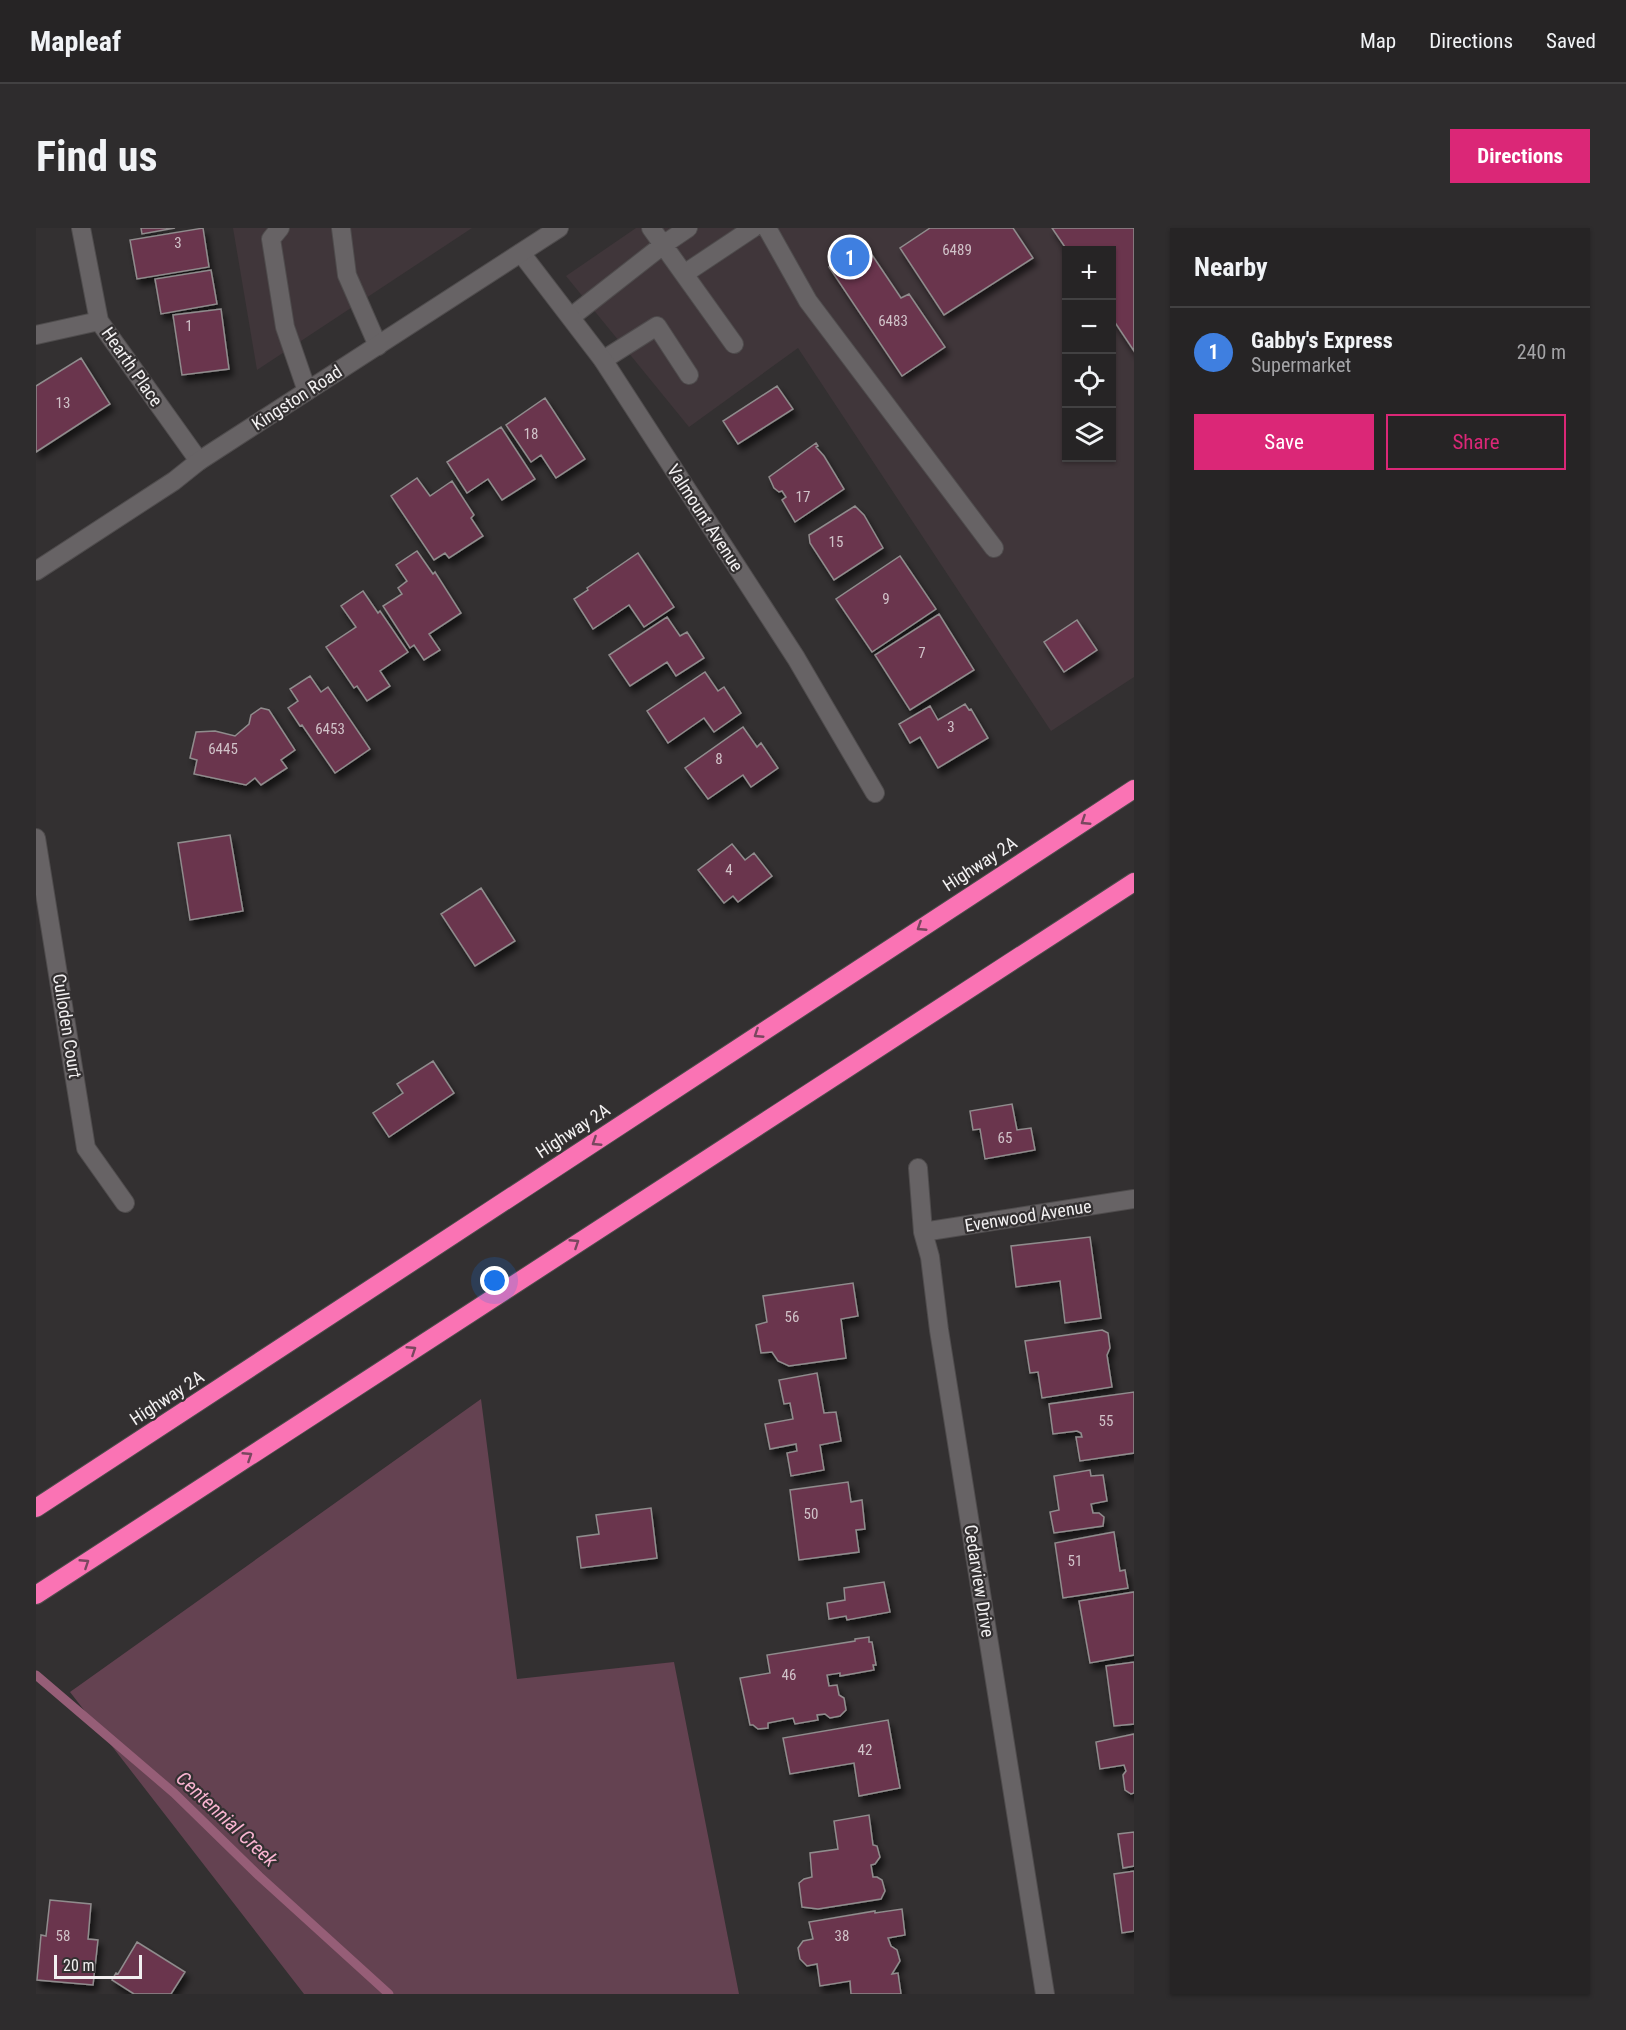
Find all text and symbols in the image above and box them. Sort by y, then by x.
text: Mapleaf [30,25,121,58]
text: Map [1360,29,1396,53]
text: Directions [1429,29,1513,53]
text: Saved [1546,29,1596,53]
button: Directions [1450,129,1590,183]
text: Find us [36,132,157,181]
house number: 3 [174,234,182,252]
pin: 1 [830,234,870,279]
house number: 6489 [942,241,972,259]
map controls [1062,246,1116,462]
button: + [1062,246,1116,300]
text: Nearby [1194,252,1268,282]
button: − [1062,300,1116,354]
house number: 6483 [878,312,908,330]
house number: 1 [185,317,193,335]
street label: Hearth Place [97,323,167,410]
text: Gabby's Express [1251,328,1393,353]
text: 1 [1208,340,1219,364]
text: 240 m [1517,340,1566,364]
text: Supermarket [1251,353,1351,377]
button: locate [1062,354,1116,408]
street label: Kingston Road [248,361,346,434]
house number: 13 [56,394,70,412]
button: layers [1062,408,1116,462]
button: Save [1194,414,1374,470]
button: Share [1386,414,1566,470]
house number: 18 [524,425,538,443]
street label: Valmount Avenue [663,460,748,575]
house number: 17 [796,488,810,506]
house number: 15 [829,533,843,551]
house number: 9 [882,590,890,608]
house number: 7 [918,644,926,662]
house number: 3 [947,718,955,736]
house number: 6453 [315,720,345,738]
house number: 6445 [208,740,238,758]
house number: 8 [715,750,723,768]
one-way arrow [1081,814,1092,825]
street label: Highway 2A [939,832,1021,895]
house number: 4 [725,861,733,879]
one-way arrow [917,920,928,931]
street label: Culloden Court [49,972,86,1080]
one-way arrow [754,1027,765,1038]
street label: Highway 2A [532,1099,614,1162]
house number: 65 [998,1129,1012,1147]
one-way arrow [591,1134,602,1145]
street label: Evenwood Avenue [963,1195,1093,1236]
one-way arrow [569,1239,579,1251]
your location [480,1266,509,1295]
house number: 56 [785,1308,799,1326]
one-way arrow [406,1345,416,1357]
street label: Highway 2A [126,1366,208,1429]
house number: 55 [1099,1412,1113,1430]
one-way arrow [242,1452,253,1463]
house number: 50 [804,1505,818,1523]
street label: Cedarview Drive [960,1523,999,1639]
house number: 51 [1068,1552,1082,1570]
one-way arrow [79,1558,89,1570]
house number: 46 [782,1666,796,1684]
house number: 42 [858,1741,872,1759]
water label: Centennial Creek [171,1766,283,1873]
house number: 58 [56,1927,70,1945]
house number: 38 [835,1927,849,1945]
scale bar [54,1952,142,1980]
text: 20 m [63,1956,95,1975]

